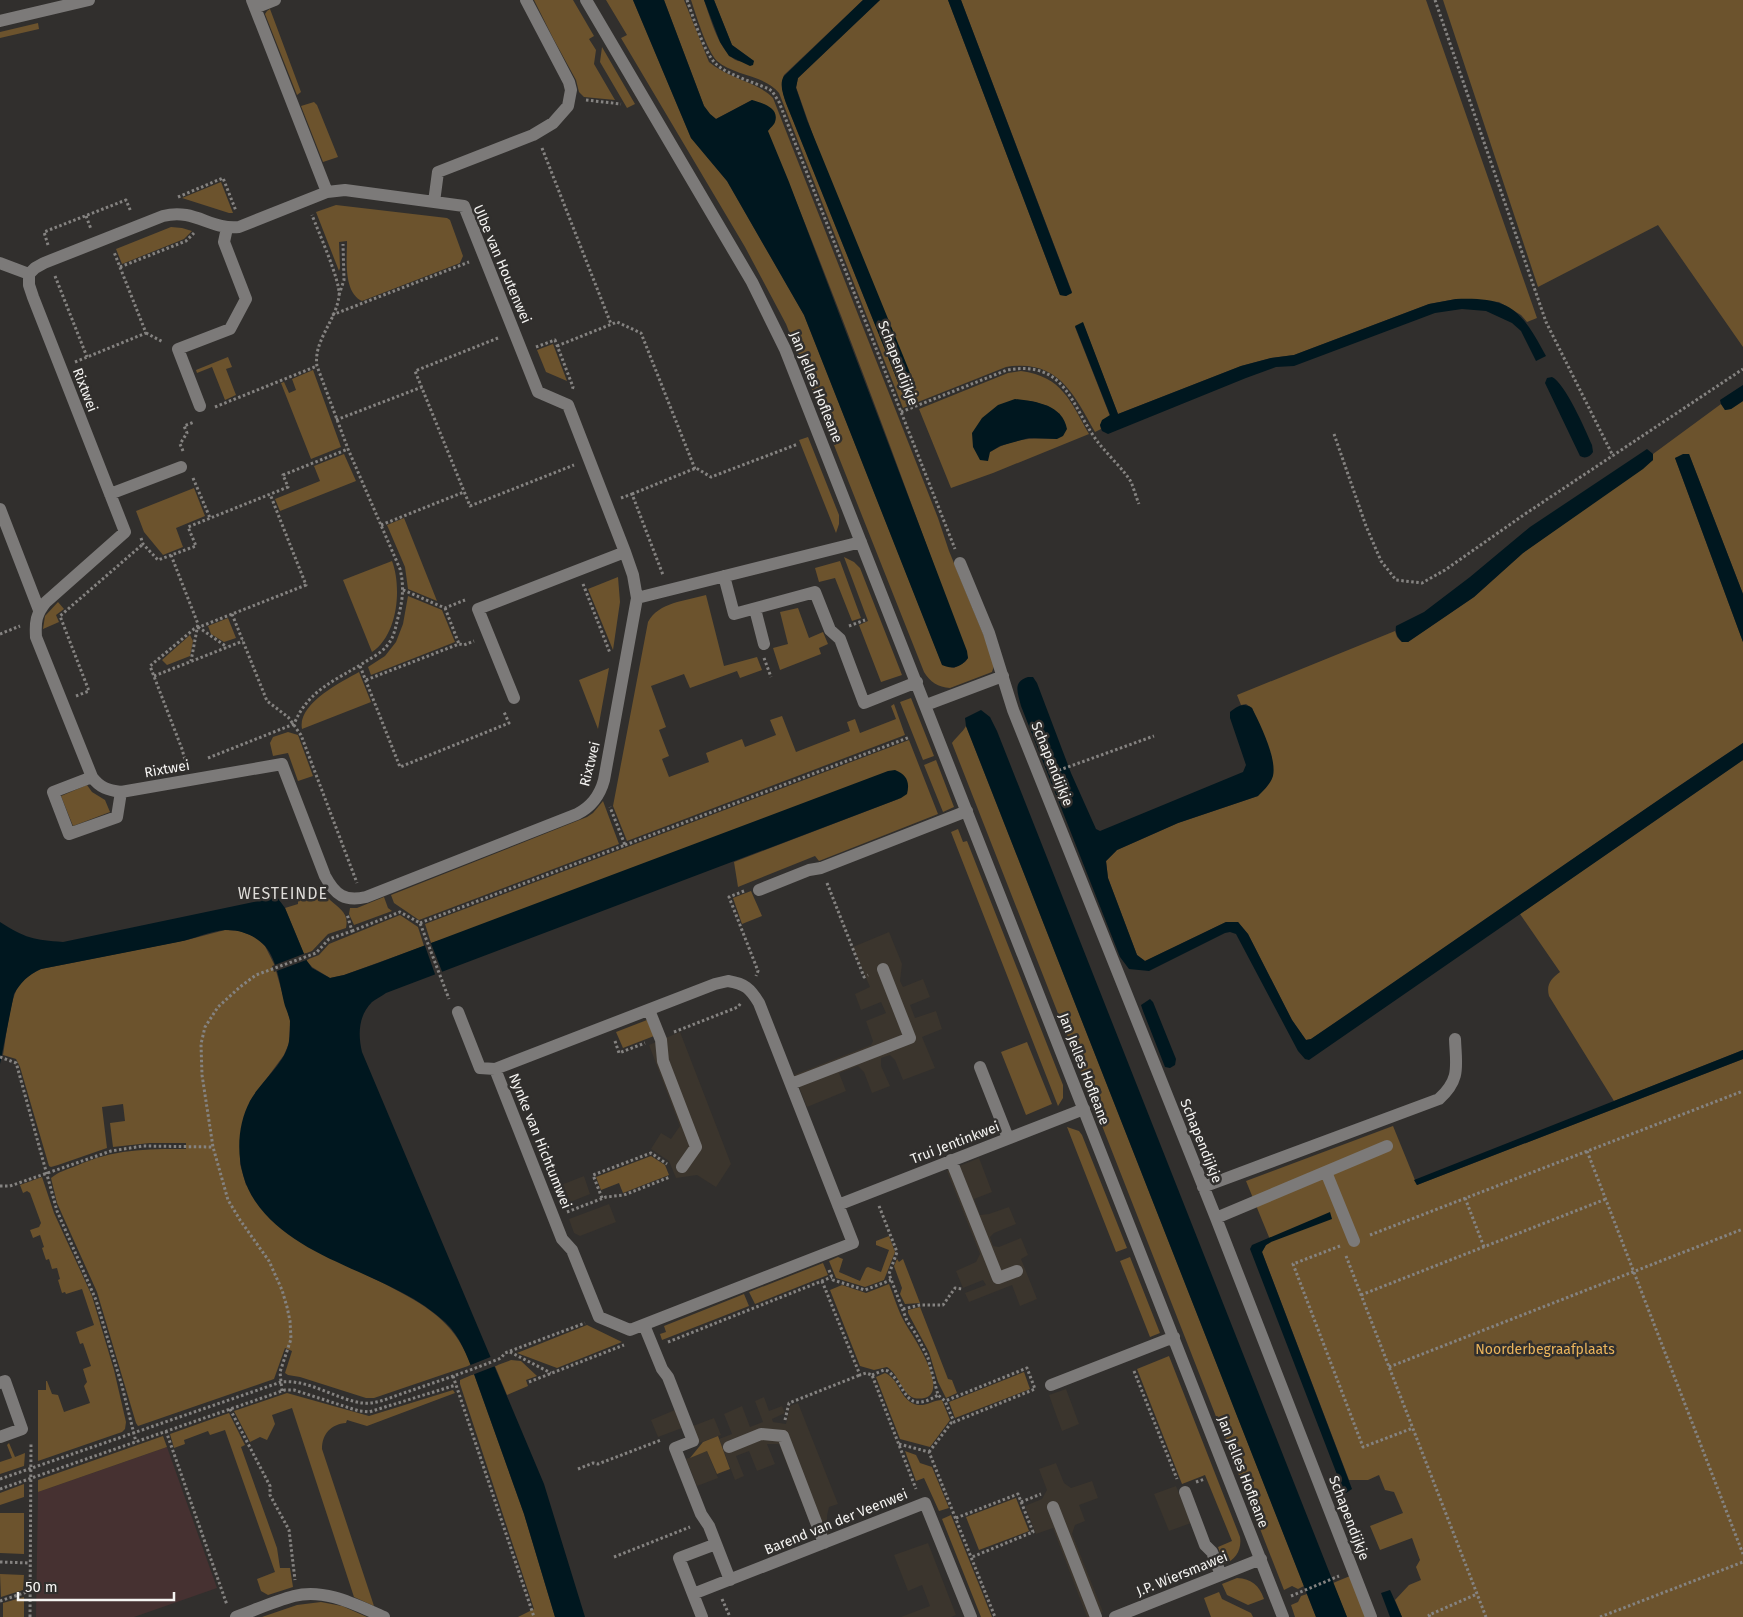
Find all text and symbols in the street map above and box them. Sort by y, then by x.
street label: Ulbe van Houtenwei [469,202,535,326]
street label: Schapendijkje [874,318,922,408]
street label: Jan Jelles Hofleane [786,329,846,445]
street label: Rixtwei [69,366,101,414]
street label: Schapendijkje [1027,719,1077,809]
street label: Rixtwei [576,740,604,788]
street label: Rixtwei [143,757,191,781]
district label: WESTEINDE [238,884,328,903]
street label: Jan Jelles Hofleane [1055,1011,1113,1127]
street label: Nynke van Hichtumwei [505,1071,575,1211]
street label: Schapendijkje [1176,1096,1226,1186]
street label: Trui Jentinkwei [908,1118,1002,1168]
park label: Noorderbegraafplaats [1475,1341,1615,1358]
street label: Jan Jelles Hofleane [1214,1414,1272,1530]
street label: Schapendijkje [1325,1473,1373,1563]
street label: Barend van der Veenwei [762,1485,910,1559]
street label: J.P. Wiersmawei [1134,1548,1230,1600]
scale bar [18,1570,174,1602]
text: 50 m [25,1578,58,1596]

